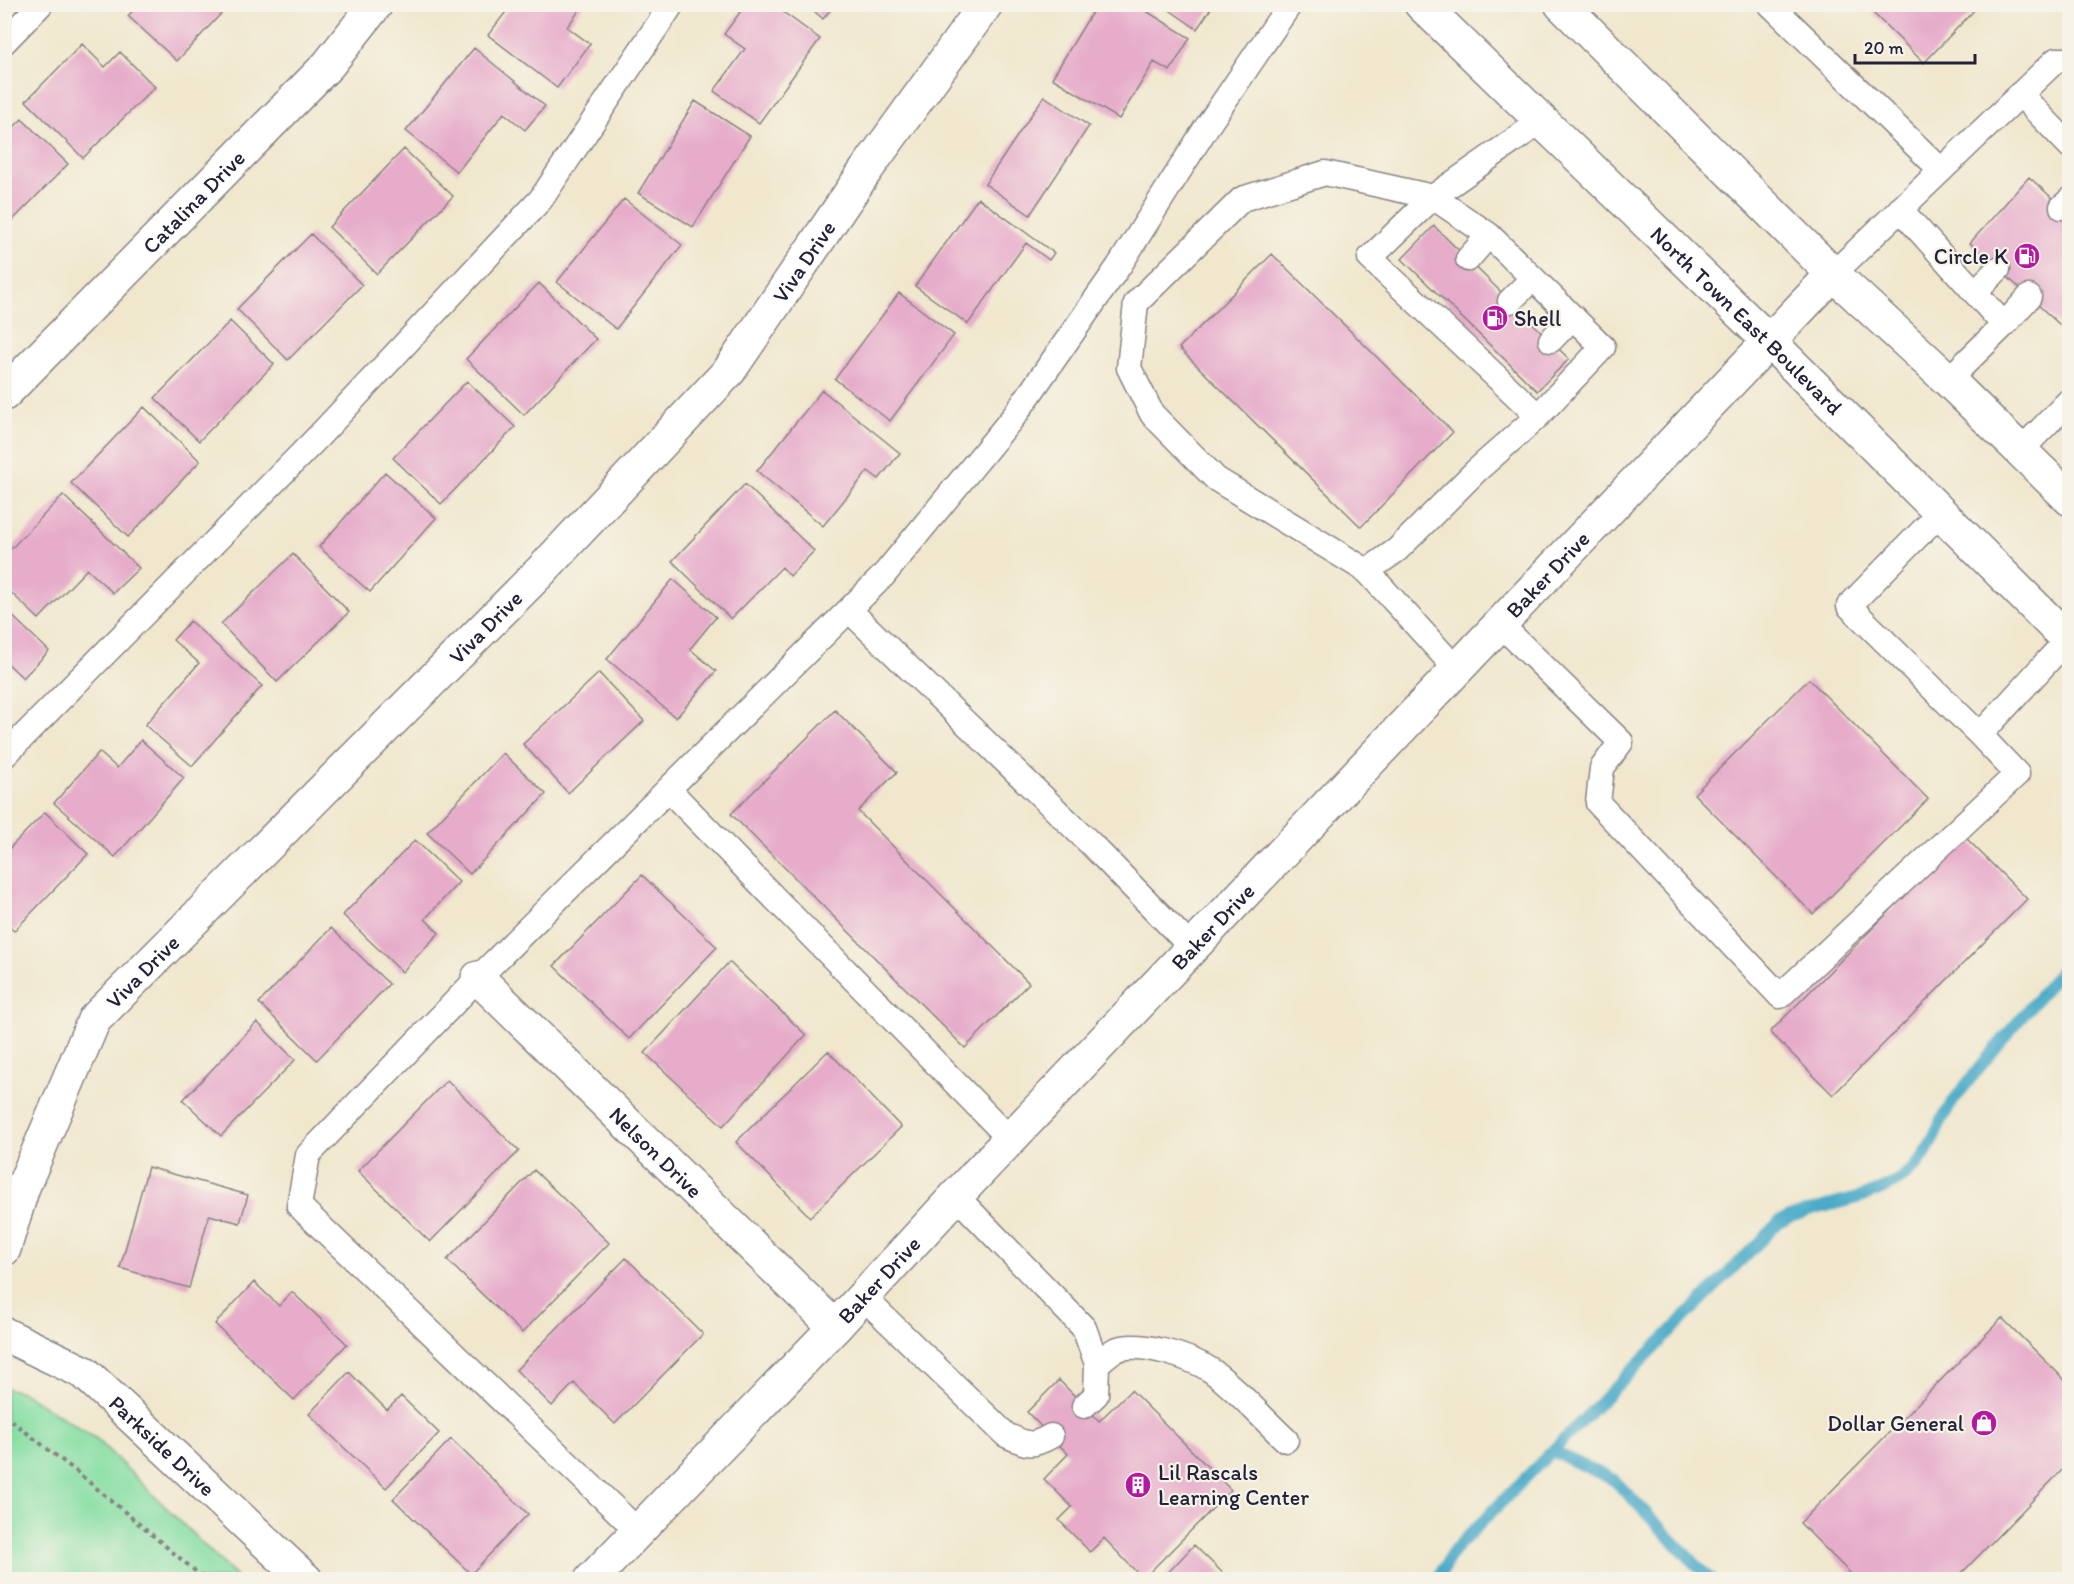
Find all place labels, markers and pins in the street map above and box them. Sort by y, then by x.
fuel station icon: Circle K [2012,241,2042,271]
place label: Circle K [1934,243,2008,270]
fuel station icon: Shell [1480,303,1510,333]
place label: Shell [1514,305,1561,332]
shop icon: Dollar General [1969,1408,1999,1438]
place label: Dollar General [1827,1410,1964,1437]
place label: Lil Rascals Learning Center [1158,1459,1309,1511]
building icon: Lil Rascals Learning Center [1123,1470,1153,1500]

